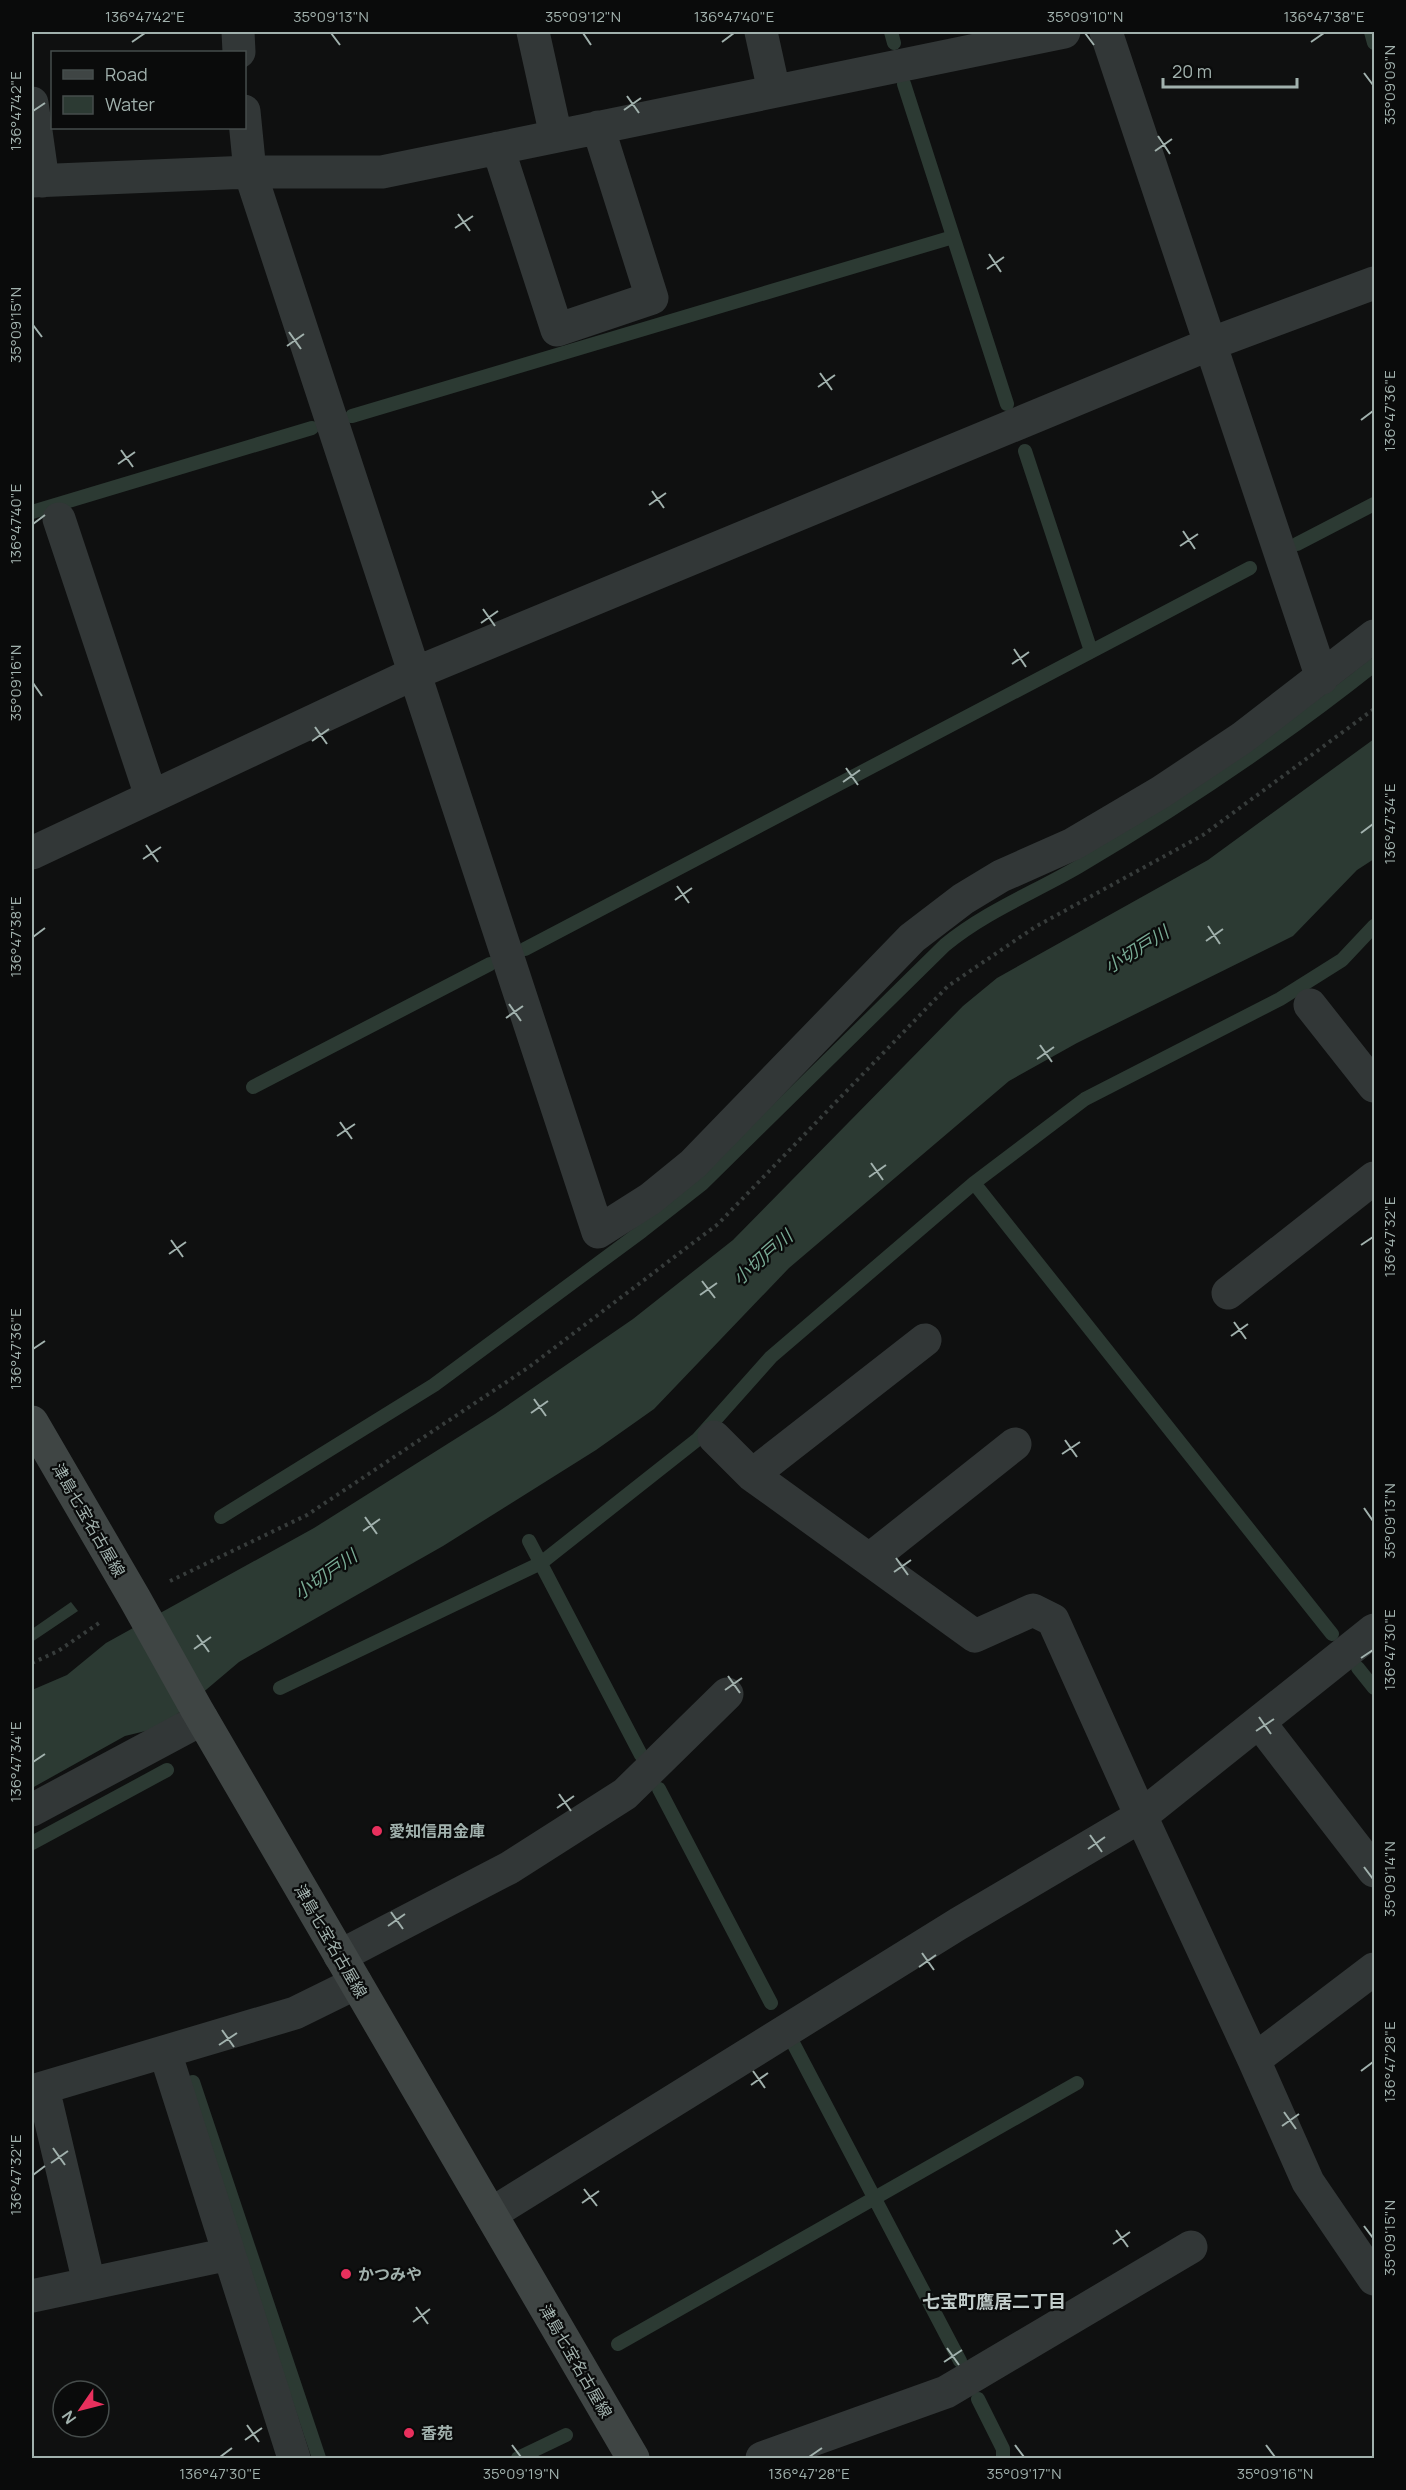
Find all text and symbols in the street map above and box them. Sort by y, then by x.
text: 136°47'42"E [105,6,185,27]
text: 35°09'13"N [293,6,369,27]
text: 35°09'12"N [545,6,621,27]
text: 136°47'40"E [694,6,774,27]
text: 35°09'10"N [1047,6,1123,27]
text: 136°47'38"E [1283,6,1365,27]
text: 35°09'09"N [1379,45,1400,125]
legend [51,51,246,129]
scale bar [1163,51,1296,89]
text: 20 m [1172,59,1212,83]
text: Road [105,62,148,86]
text: 136°47'42"E [5,71,26,151]
text: Water [105,92,155,116]
text: 35°09'15"N [5,287,26,363]
text: 136°47'36"E [1379,370,1400,452]
text: 136°47'40"E [5,484,26,564]
text: 35°09'16"N [5,645,26,721]
text: 136°47'34"E [1379,784,1400,864]
text: 136°47'38"E [5,896,26,978]
water label: 小切戸川 [1099,919,1175,978]
text: 136°47'32"E [1379,1196,1400,1278]
water label: 小切戸川 [727,1223,799,1290]
text: 136°47'36"E [5,1308,26,1390]
street label: 津島七宝名古屋線 [47,1459,131,1581]
text: 35°09'13"N [1379,1483,1400,1559]
water label: 小切戸川 [289,1542,363,1604]
text: 136°47'30"E [1379,1609,1400,1691]
text: 136°47'34"E [5,1722,26,1802]
place label: 愛知信用金庫 [389,1820,485,1842]
marker: 愛知信用金庫 [370,1824,384,1838]
text: 35°09'14"N [1379,1841,1400,1917]
street label: 津島七宝名古屋線 [289,1880,373,2002]
text: 136°47'28"E [1379,2021,1400,2103]
text: 136°47'32"E [5,2134,26,2216]
text: 35°09'15"N [1379,2200,1400,2276]
place label: かつみや [358,2263,422,2285]
marker: かつみや [339,2267,353,2281]
district label: 七宝町鷹居二丁目 [922,2289,1066,2313]
street label: 津島七宝名古屋線 [534,2300,618,2422]
north arrow [51,2379,111,2439]
text: N [56,2407,81,2429]
place label: 香苑 [421,2422,453,2444]
marker: 香苑 [402,2426,416,2440]
text: 136°47'30"E [179,2463,261,2484]
text: 35°09'19"N [483,2463,559,2484]
text: 136°47'28"E [768,2463,850,2484]
text: 35°09'17"N [987,2463,1061,2484]
text: 35°09'16"N [1237,2463,1313,2484]

